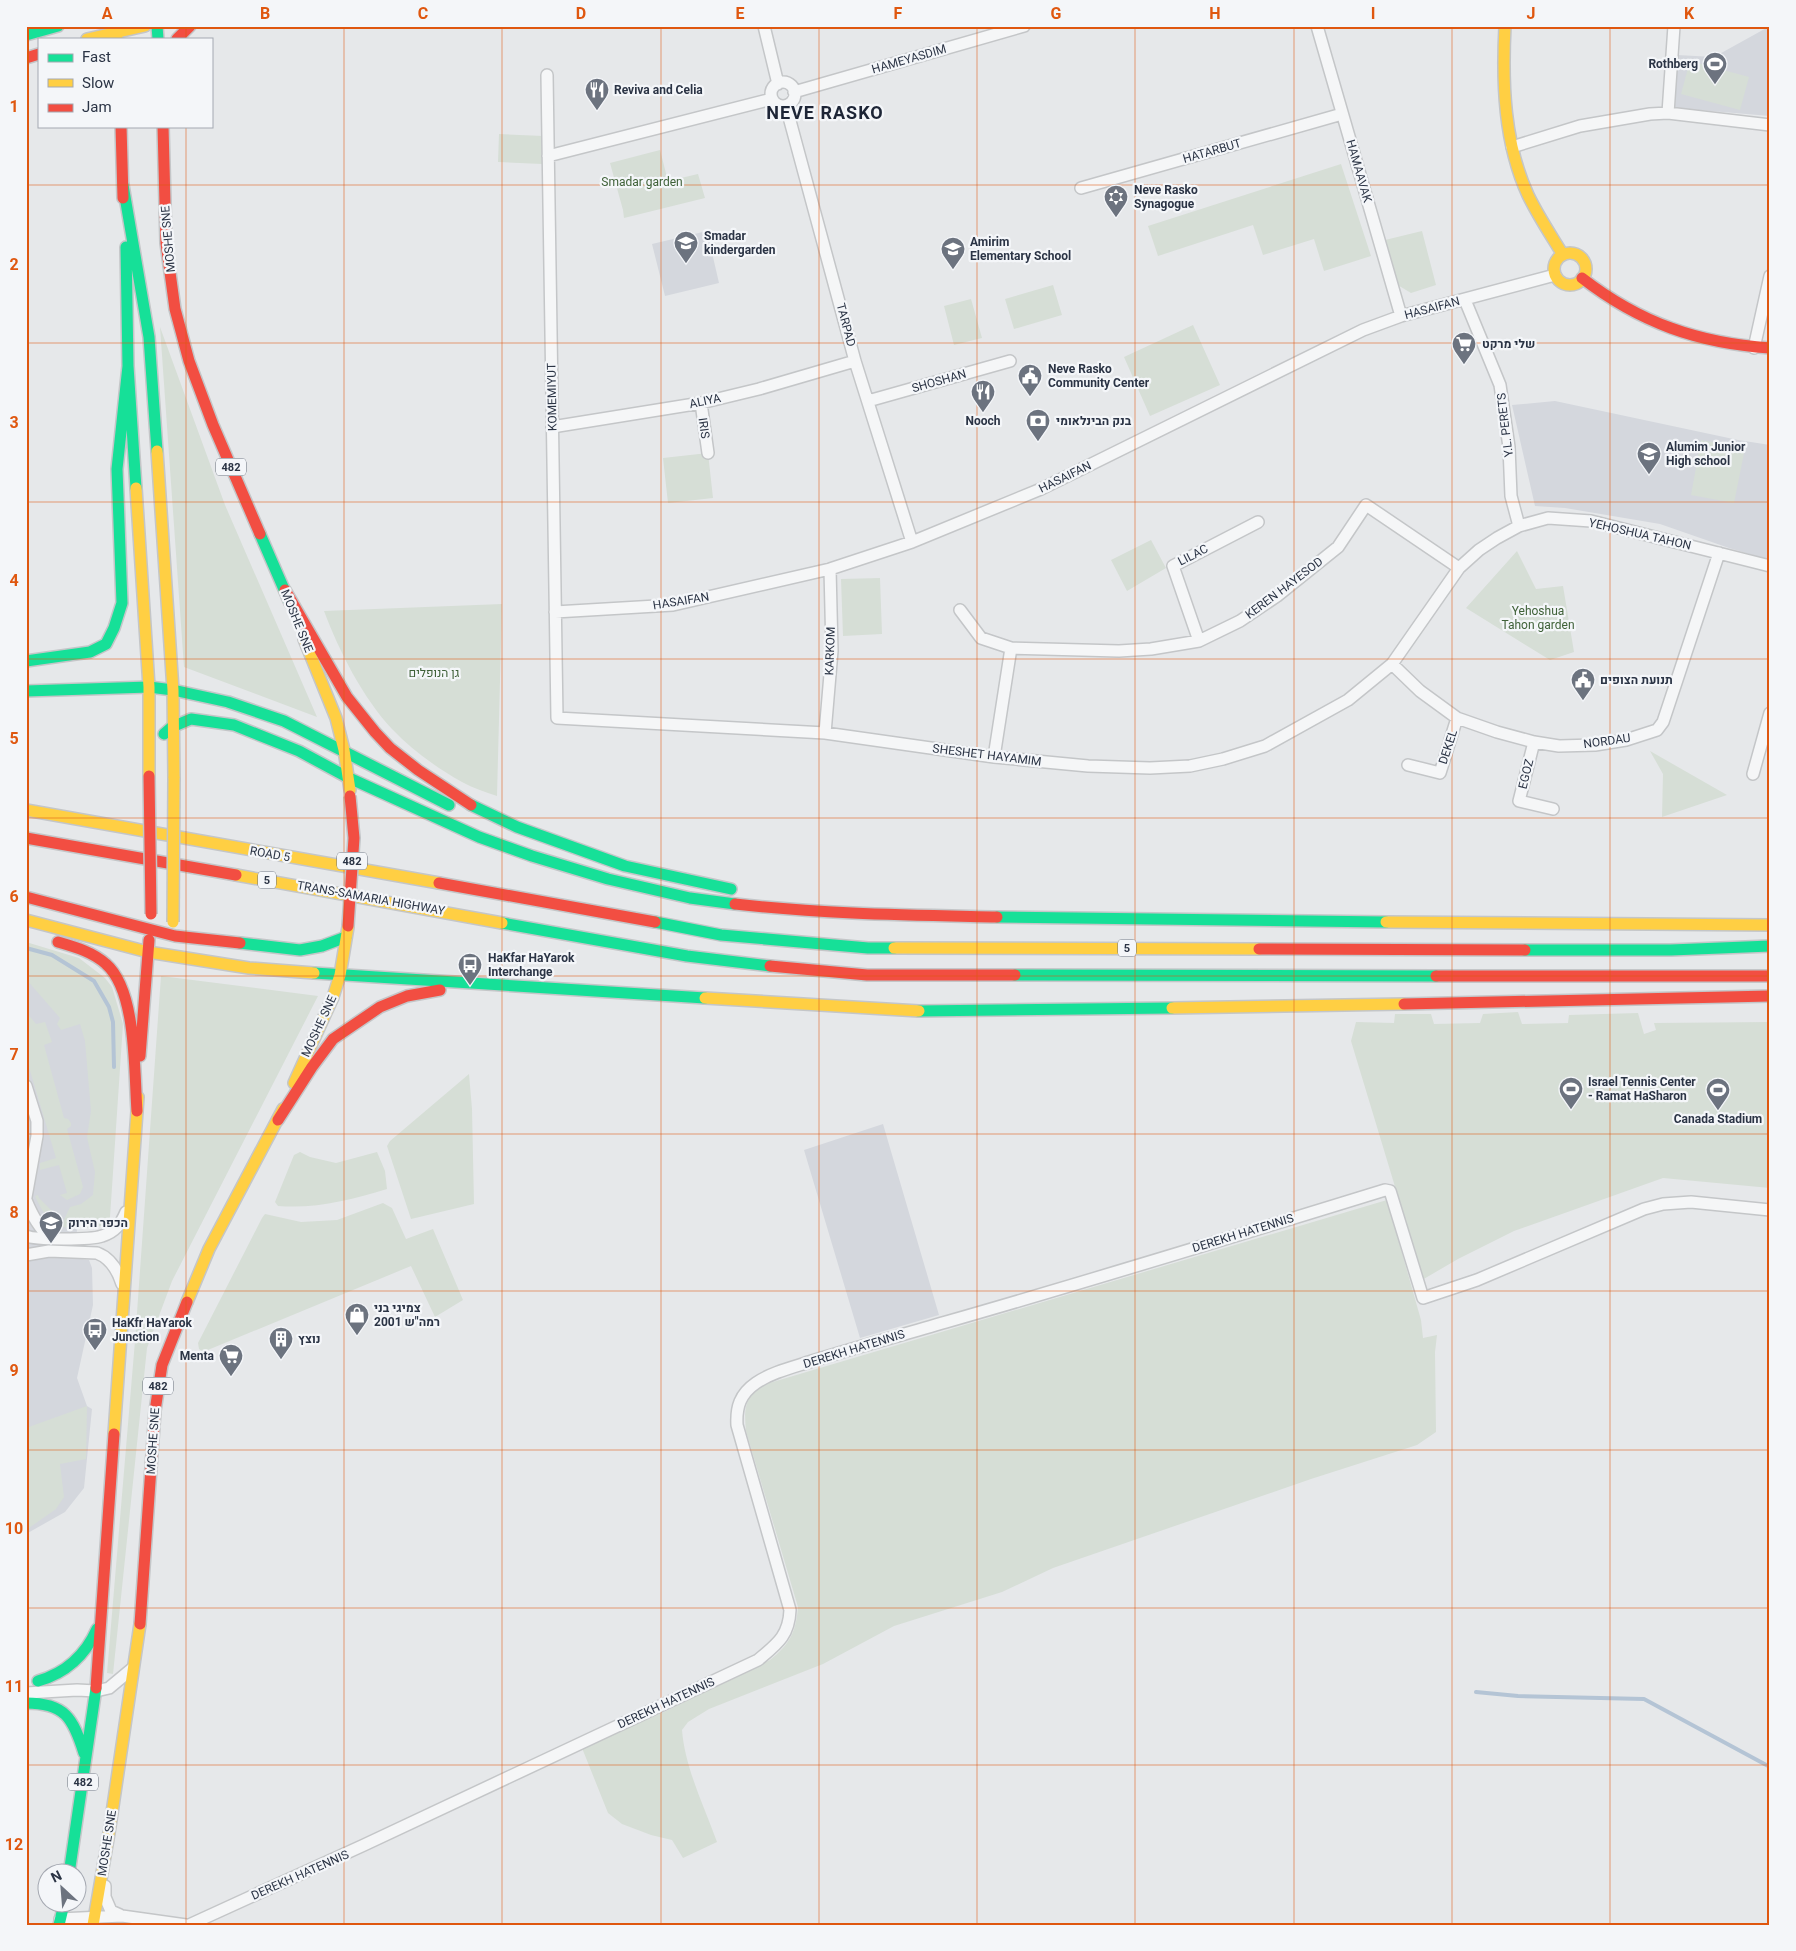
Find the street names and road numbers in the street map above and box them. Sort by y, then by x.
street label: HAMEYASDIM [870,42,948,76]
street label: HATARBUT [1181,136,1243,166]
street label: HAMAAVAK [1343,138,1375,205]
street label: MOSHE SNE [158,205,178,273]
street label: HASAIFAN [1403,294,1461,322]
street label: TARPAD [833,302,859,348]
street label: KOMEMIYUT [544,363,560,431]
street label: SHOSHAN [910,367,968,395]
street label: ALIYA [688,391,722,411]
street label: Y.L. PERETS [1494,392,1516,458]
street label: IRIS [696,417,712,439]
road number: 482 [216,458,246,476]
street label: HASAIFAN [1036,458,1094,496]
street label: YEHOSHUA TAHON [1587,515,1693,553]
street label: LILAC [1176,541,1211,568]
street label: KEREN HAYESOD [1243,554,1326,622]
street label: MOSHE SNE [278,587,316,655]
street label: HASAIFAN [652,590,710,612]
street label: KARKOM [822,626,838,676]
street label: DEKEL [1436,727,1460,766]
street label: NORDAU [1583,731,1631,751]
street label: SHESHET HAYAMIM [932,741,1042,769]
street label: EGOZ [1516,758,1536,790]
street label: ROAD 5 [249,844,292,864]
road number: 482 [337,852,367,869]
road number: 5 [258,872,276,888]
street label: TRANS-SAMARIA HIGHWAY [296,878,447,918]
road number: 5 [1118,940,1136,956]
street label: MOSHE SNE [299,993,340,1059]
street label: DEREKH HATENNIS [1191,1211,1295,1255]
street label: DEREKH HATENNIS [802,1327,906,1371]
road number: 482 [143,1378,173,1394]
street label: MOSHE SNE [144,1407,162,1475]
street label: DEREKH HATENNIS [615,1674,717,1732]
road number: 482 [68,1774,98,1790]
street label: MOSHE SNE [95,1809,119,1877]
street label: DEREKH HATENNIS [249,1847,351,1903]

